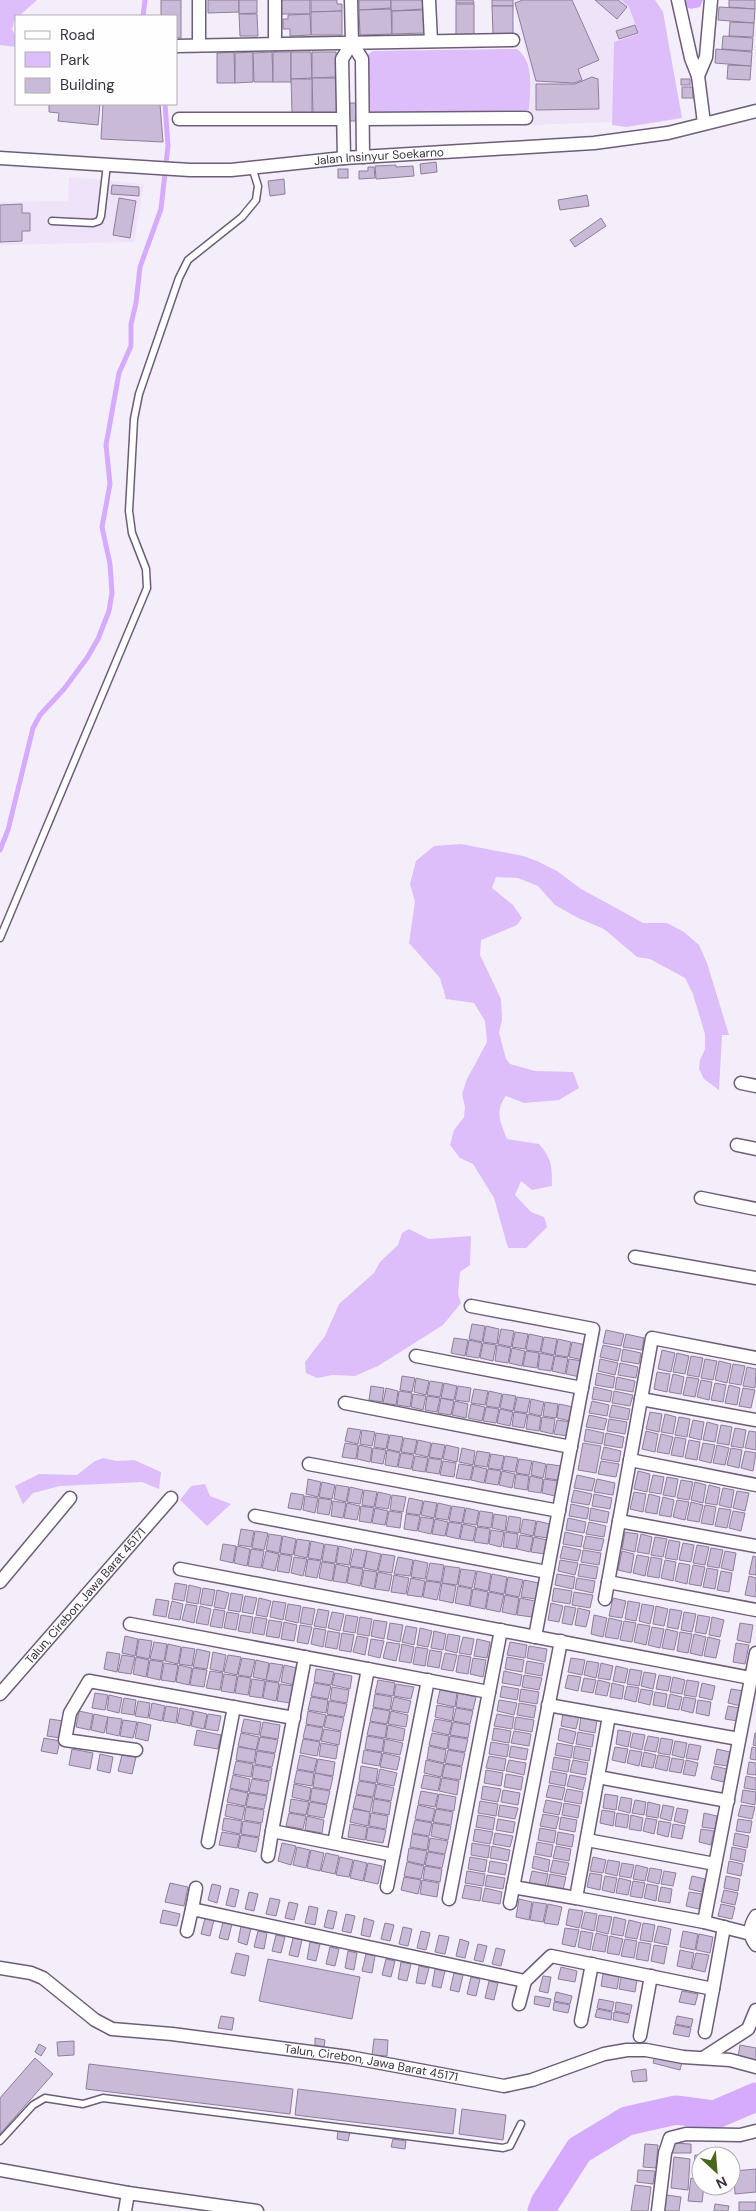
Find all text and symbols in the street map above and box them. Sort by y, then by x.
legend [15,15,178,105]
text: Road [60,25,95,45]
text: Park [60,50,90,70]
text: Building [60,75,115,95]
street label: Jalan Insinyur Soekarno [313,144,444,169]
street label: Talun, Cirebon, Jawa Barat 45171 [22,1524,149,1668]
street label: Talun, Cirebon, Jawa Barat 45171 [283,2041,459,2085]
north arrow [691,2146,741,2196]
text: N [713,2172,730,2193]

